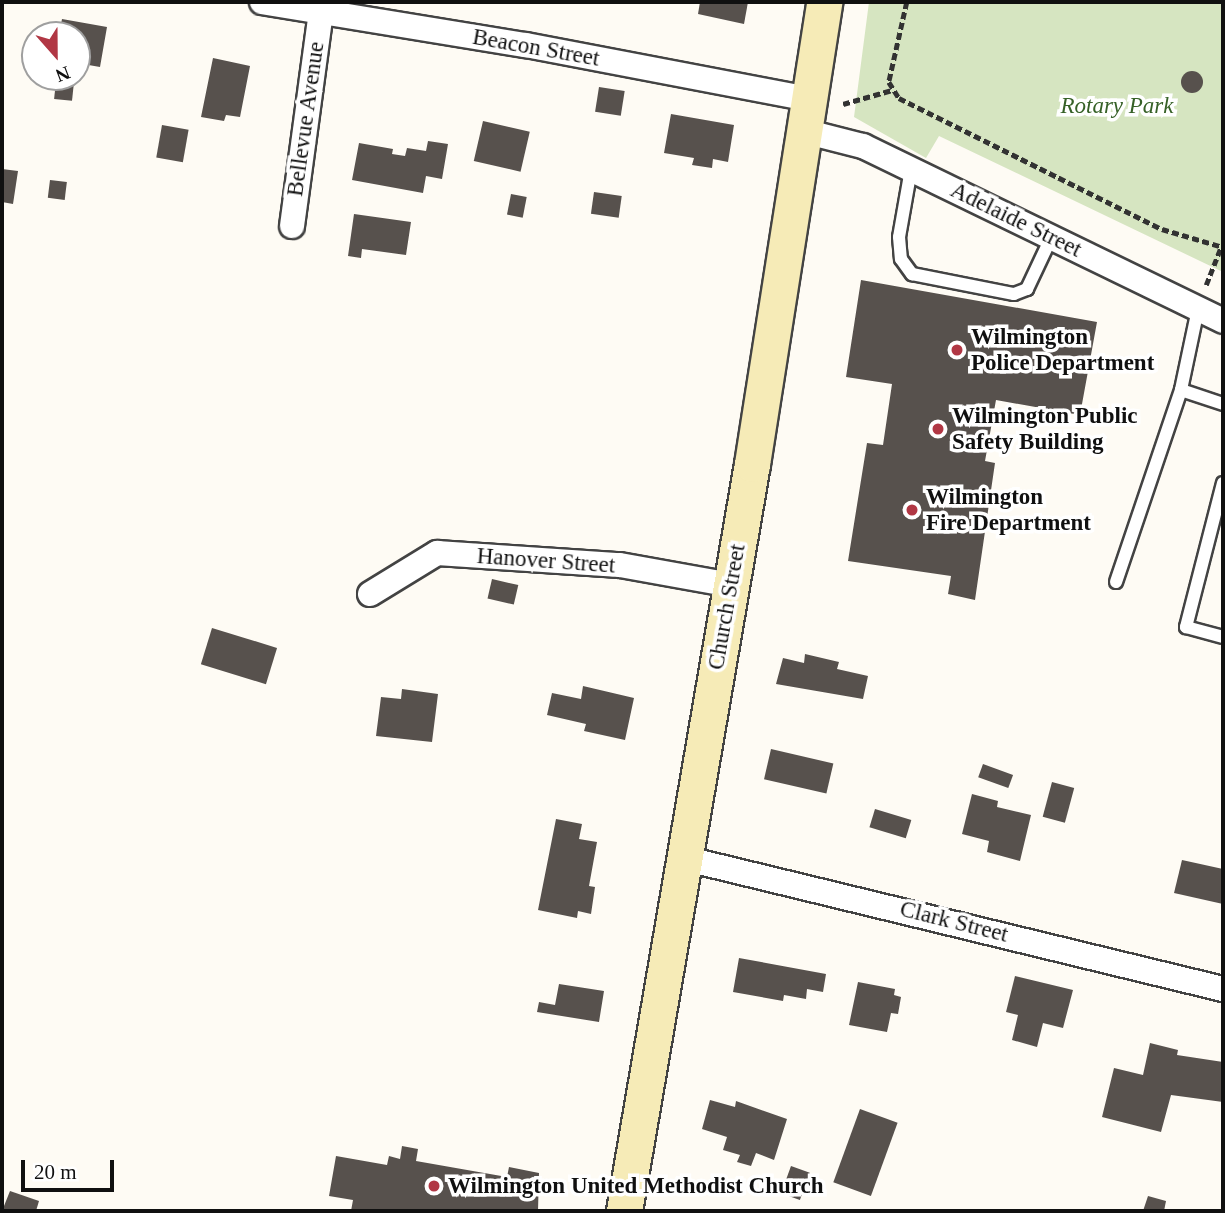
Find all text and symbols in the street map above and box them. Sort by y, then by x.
north arrow [21,21,91,91]
street label: Beacon Street [470,23,602,73]
street label: Bellevue Avenue [281,39,331,199]
text: N [53,62,73,86]
park label: Rotary Park [1060,92,1174,120]
street label: Adelaide Street [946,176,1086,264]
place label: Wilmington Police Department [971,323,1154,377]
marker: Wilmington Police Department [949,342,965,358]
place label: Wilmington Public Safety Building [952,402,1138,456]
marker: Wilmington Public Safety Building [930,421,946,437]
place label: Wilmington Fire Department [926,483,1091,537]
marker: Wilmington Fire Department [904,502,920,518]
street label: Hanover Street [476,542,616,580]
street label: Church Street [702,542,752,672]
street label: Clark Street [897,895,1011,949]
scale bar [24,1146,117,1190]
text: 20 m [34,1160,77,1184]
place label: Wilmington United Methodist Church [448,1172,824,1200]
marker: Wilmington United Methodist Church [426,1178,442,1194]

